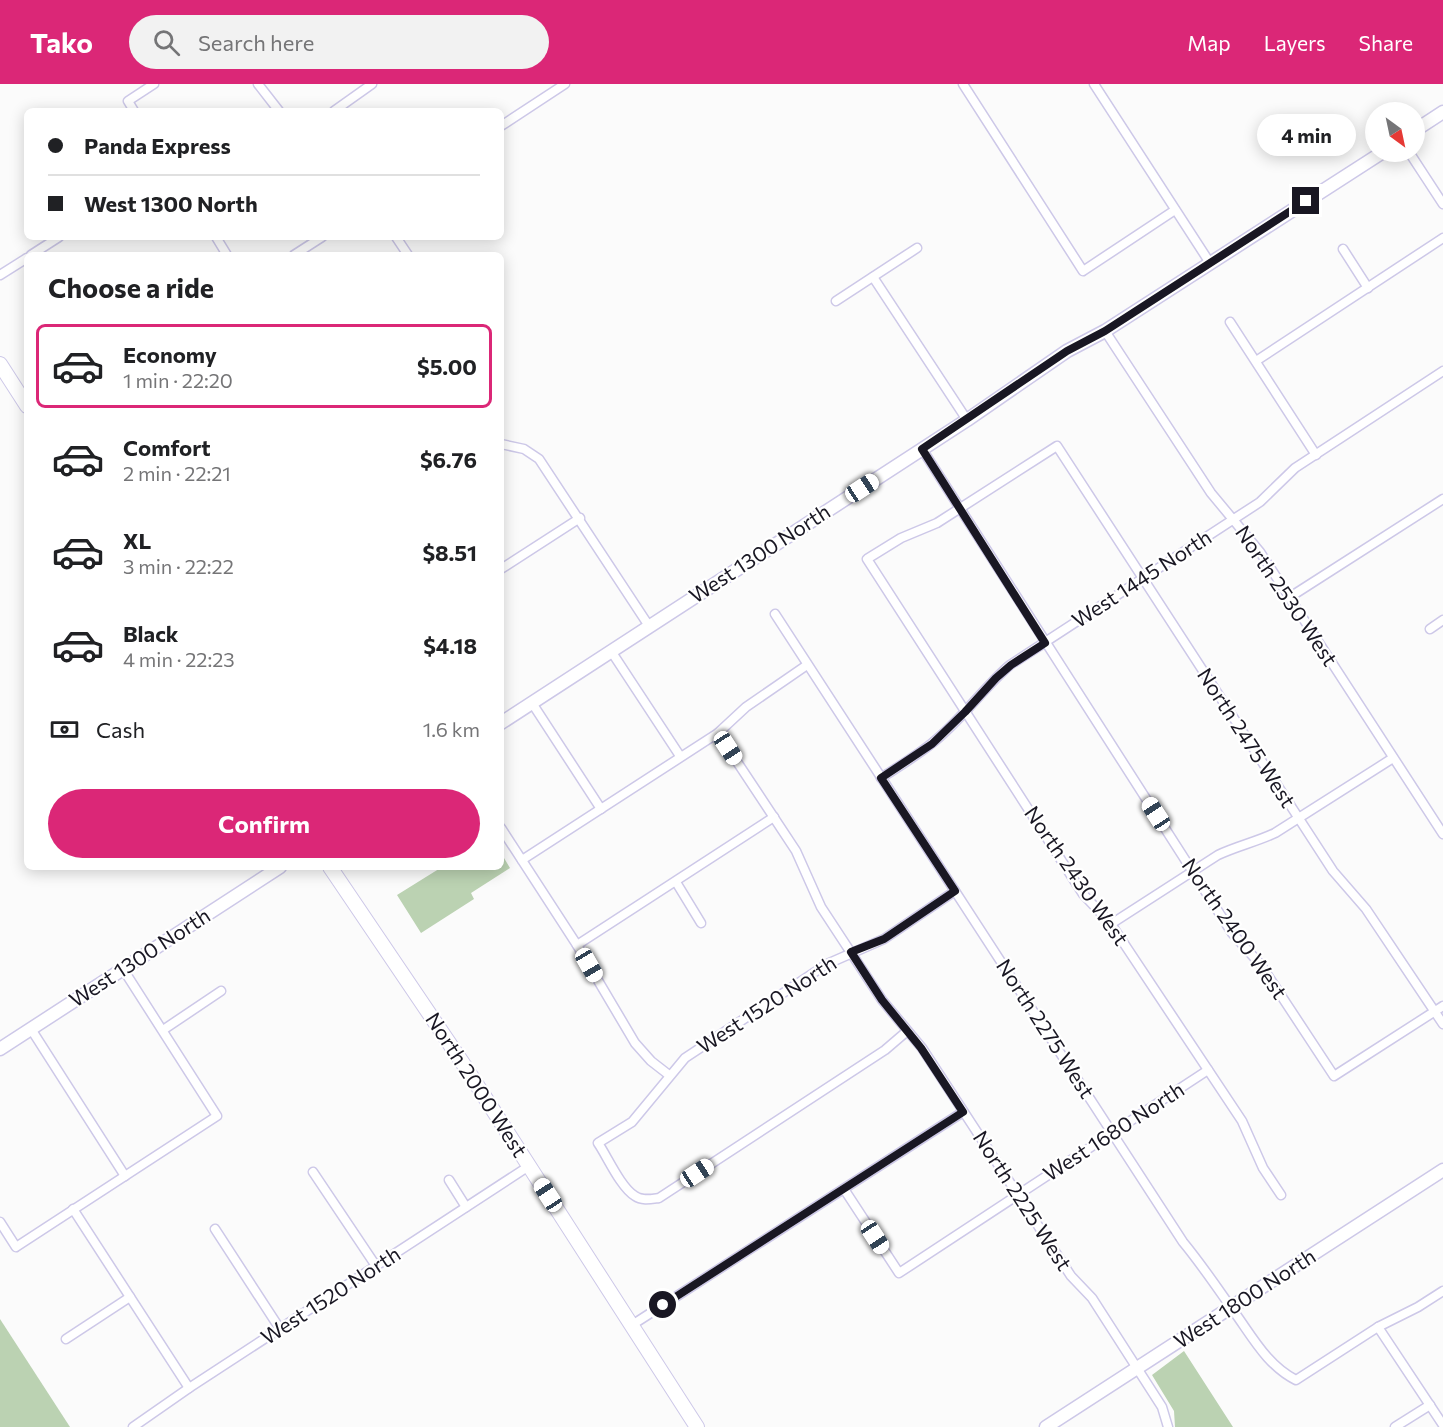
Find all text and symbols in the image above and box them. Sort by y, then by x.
search box [129,15,549,69]
text: Tako [30,25,93,59]
icon: search [150,26,183,59]
text: Search here [198,29,314,56]
text: Map [1187,30,1231,55]
text: Layers [1264,30,1326,55]
text: Share [1359,30,1413,55]
north arrow [1365,102,1425,162]
map controls [1365,102,1425,162]
callout: 4 min [1256,114,1356,156]
text: 4 min [1281,123,1332,147]
text: Panda Express [84,132,231,159]
route end [1292,187,1319,214]
text: West 1300 North [84,190,258,217]
text: Choose a ride [48,271,214,304]
icon: car [51,339,105,393]
text: Economy [123,341,217,368]
text: $5.00 [417,353,477,380]
text: 1 min · 22:20 [123,368,233,392]
icon: car [51,432,105,486]
text: Comfort [123,434,211,461]
text: $6.76 [420,446,477,473]
text: 2 min · 22:21 [123,461,231,485]
car [842,471,882,505]
street label: West 1300 North [684,498,834,608]
street label: North 2530 West [1231,520,1343,670]
street label: West 1445 North [1067,523,1215,632]
icon: car [51,525,105,579]
text: XL [123,527,151,554]
text: $8.51 [422,539,477,566]
text: 3 min · 22:22 [123,554,234,578]
icon: car [51,618,105,672]
text: Black [123,620,178,647]
text: $4.18 [423,632,477,659]
text: 4 min · 22:23 [123,647,235,671]
street label: North 2475 West [1193,663,1302,812]
icon: cash [48,713,81,746]
text: Cash [96,716,145,743]
text: 1.6 km [423,717,480,741]
car [711,728,745,768]
button: Confirm [48,789,480,858]
car [1139,794,1173,834]
street label: North 2430 West [1020,801,1135,950]
street label: North 2400 West [1177,853,1293,1003]
street label: West 1300 North [64,902,214,1012]
car [572,945,606,985]
street label: West 1520 North [692,949,840,1058]
street label: North 2275 West [992,954,1101,1102]
street label: North 2000 West [421,1007,533,1161]
street label: West 1680 North [1038,1076,1188,1186]
street label: North 2225 West [969,1126,1078,1275]
car [677,1156,717,1190]
car [531,1175,565,1215]
car [858,1217,892,1257]
street label: West 1520 North [256,1240,404,1349]
street label: West 1800 North [1169,1243,1320,1353]
route start [649,1291,676,1318]

